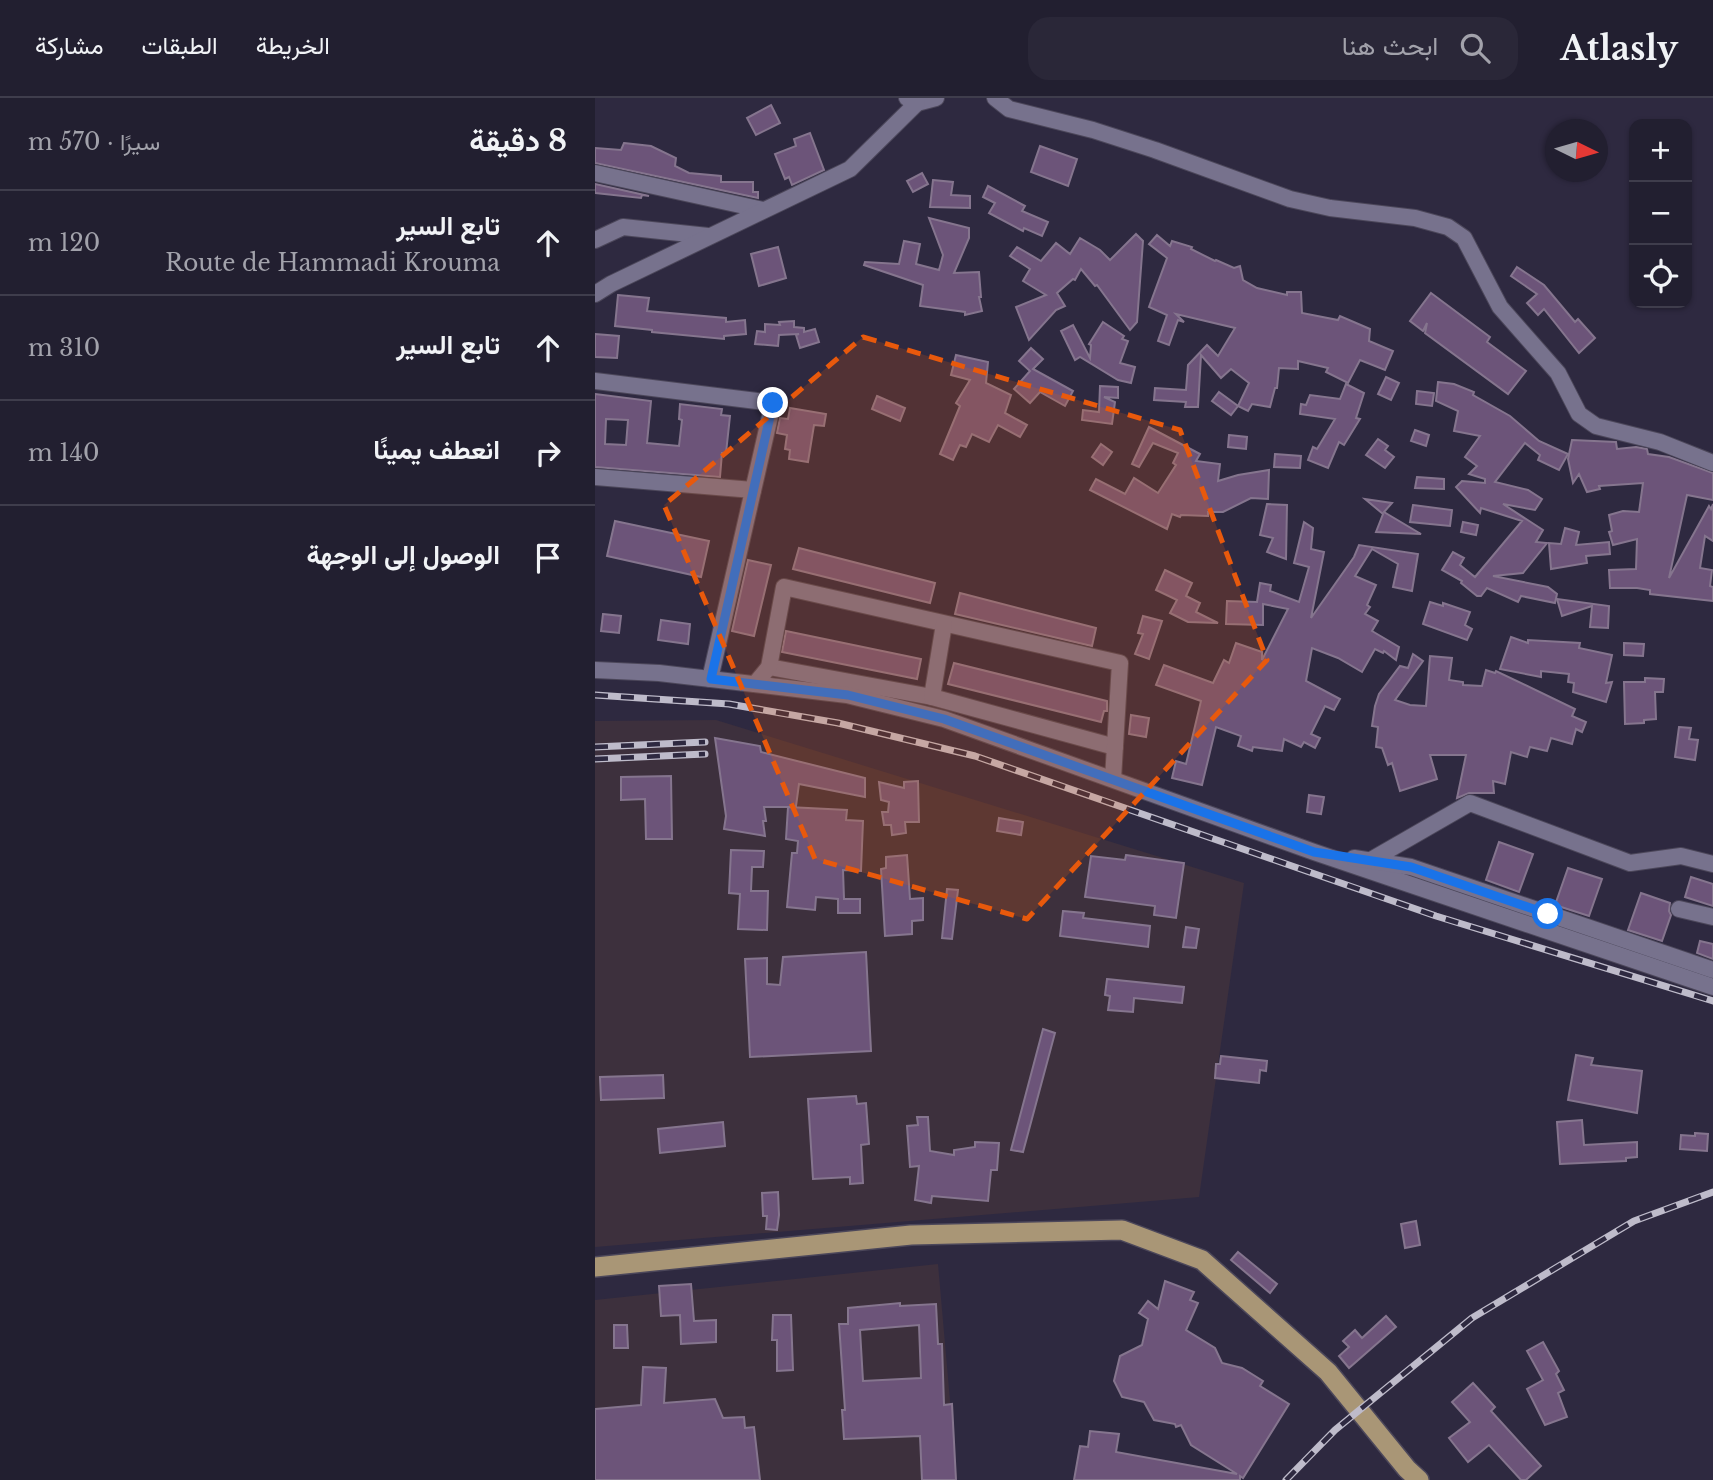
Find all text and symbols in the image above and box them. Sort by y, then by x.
search box [1028,17,1518,80]
text: Atlasly [1560,28,1678,69]
icon: search [1456,29,1494,67]
text: ابحث هنا [1342,30,1438,62]
text: مشاركة [35,31,103,60]
text: الطبقات [141,31,218,60]
text: الخريطة [256,31,330,60]
north arrow [1545,119,1608,182]
map controls [1629,119,1692,308]
button: + [1629,119,1692,182]
text: 8 دقيقة [469,122,567,159]
text: سيرًا · 570 m [28,128,160,156]
button: − [1629,182,1692,245]
text: تابع السير [396,210,500,242]
icon: ahead [529,224,567,262]
text: 120 m [28,229,100,257]
button: locate [1629,245,1692,308]
text: Route de Hammadi Krouma [165,249,500,277]
text: تابع السير [396,329,500,361]
icon: ahead [529,329,567,367]
text: 310 m [28,334,100,362]
route end [757,387,788,418]
text: انعطف يمينًا [373,434,500,466]
icon: right [529,434,567,472]
text: 140 m [28,439,99,467]
text: الوصول إلى الوجهة [306,539,500,571]
icon: arrive [529,539,567,577]
route start [1532,898,1563,929]

